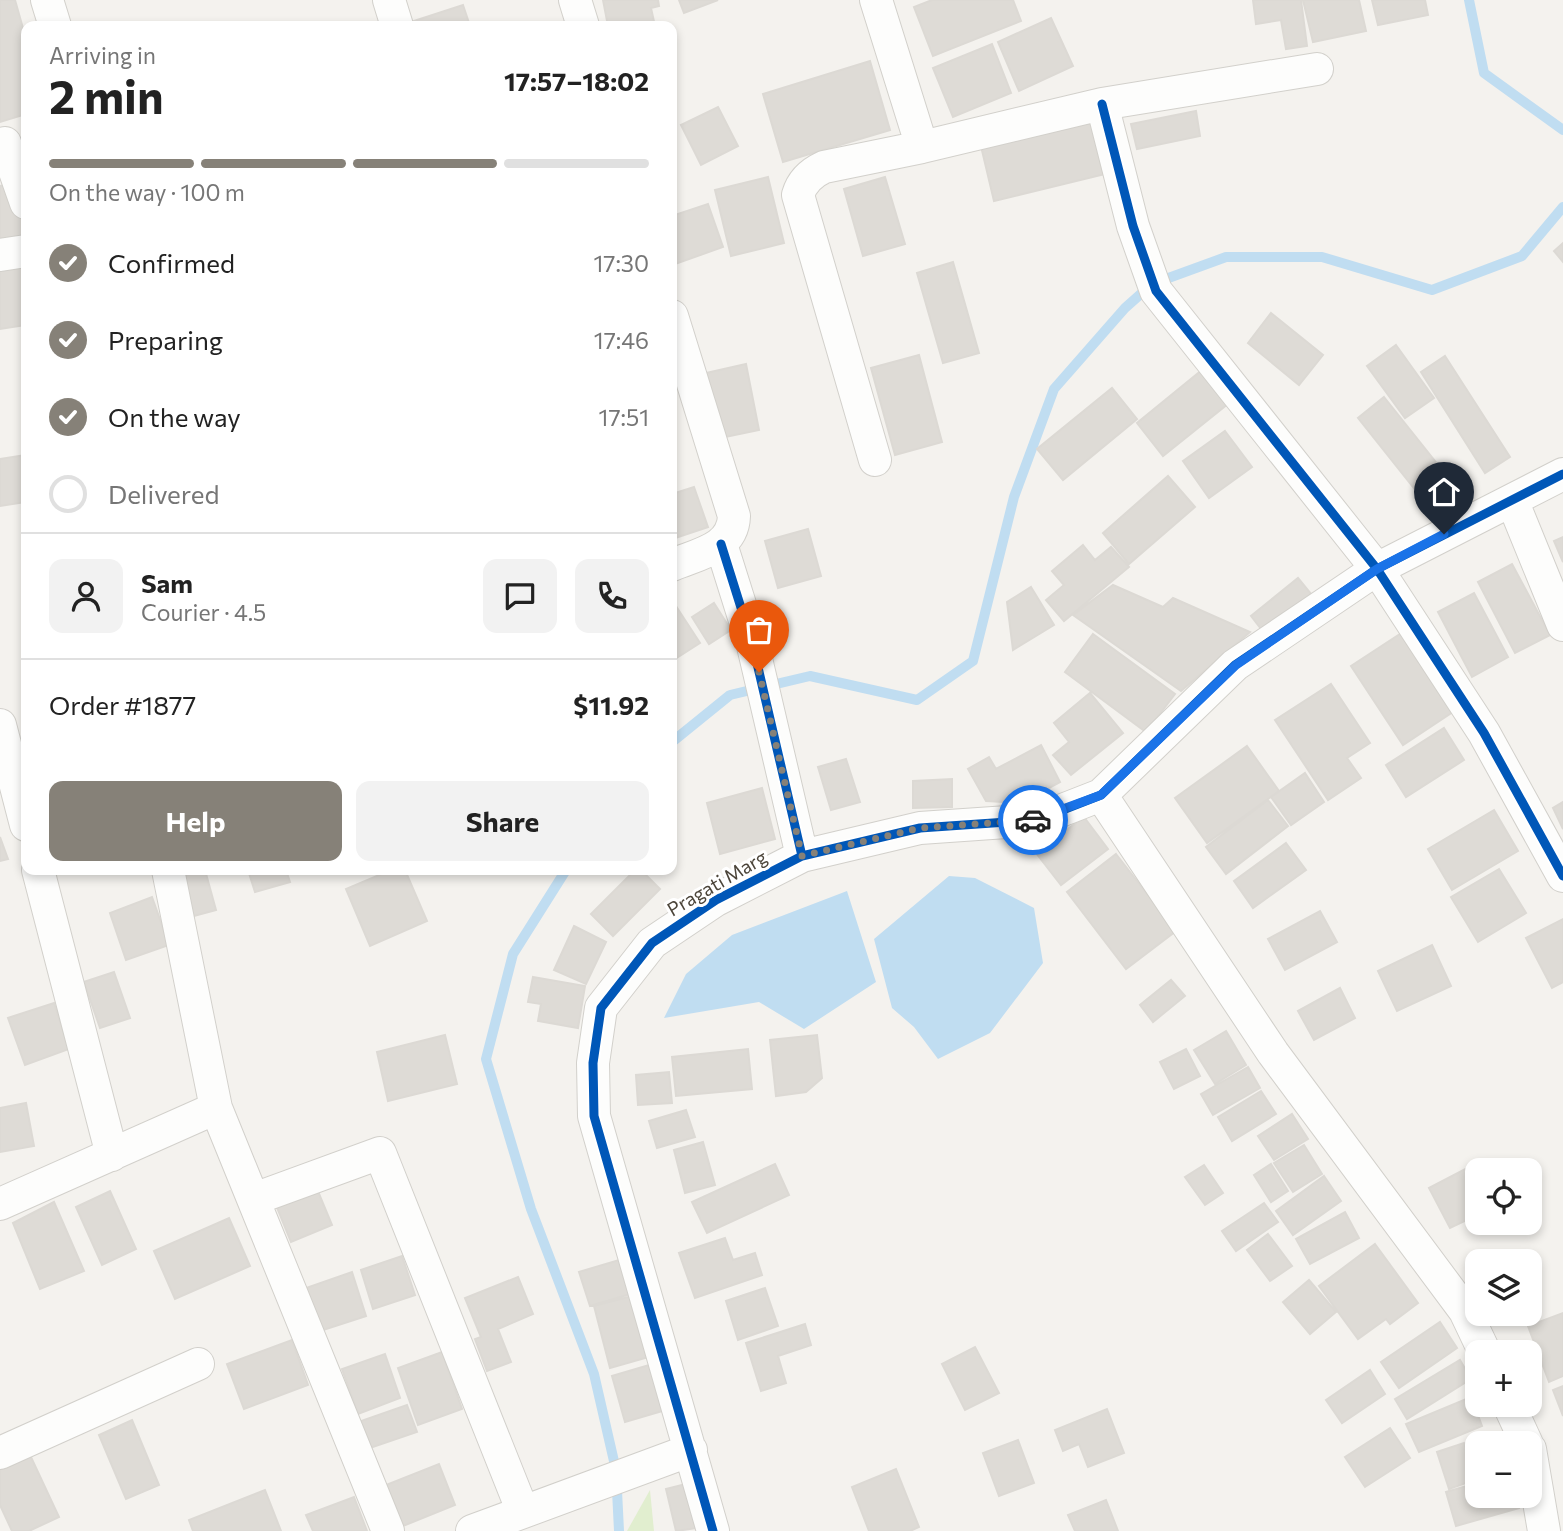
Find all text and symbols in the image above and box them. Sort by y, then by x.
text: Arriving in [49,41,156,69]
text: 17:57–18:02 [504,65,649,96]
text: 2 min [49,67,164,123]
text: On the way · 100 m [49,178,245,206]
icon: check [49,244,87,282]
text: Confirmed [108,247,235,278]
text: 17:30 [593,249,649,277]
icon: check [49,321,87,359]
text: Preparing [108,324,223,355]
text: 17:46 [594,326,649,354]
icon: check [49,398,87,436]
text: On the way [108,401,241,432]
text: 17:51 [599,403,649,431]
pin [1414,462,1474,534]
icon: home [1425,473,1463,511]
text: Delivered [108,478,219,509]
button: person [49,559,123,633]
button: chat [483,559,557,633]
button: phone [575,559,649,633]
text: Sam [141,567,193,598]
text: Courier · 4.5 [141,598,266,626]
pin [729,600,789,672]
icon: bag [740,611,778,649]
text: Order #1877 [49,689,196,720]
text: $11.92 [573,689,649,720]
button: Help [49,781,342,861]
button: Share [356,781,649,861]
courier [998,785,1068,855]
icon: car [1014,801,1052,839]
street label: Pragati Marg [663,845,771,920]
map controls [1465,1158,1542,1508]
button: locate [1465,1158,1542,1235]
button: layers [1465,1249,1542,1326]
button: + [1465,1340,1542,1417]
button: − [1465,1431,1542,1508]

